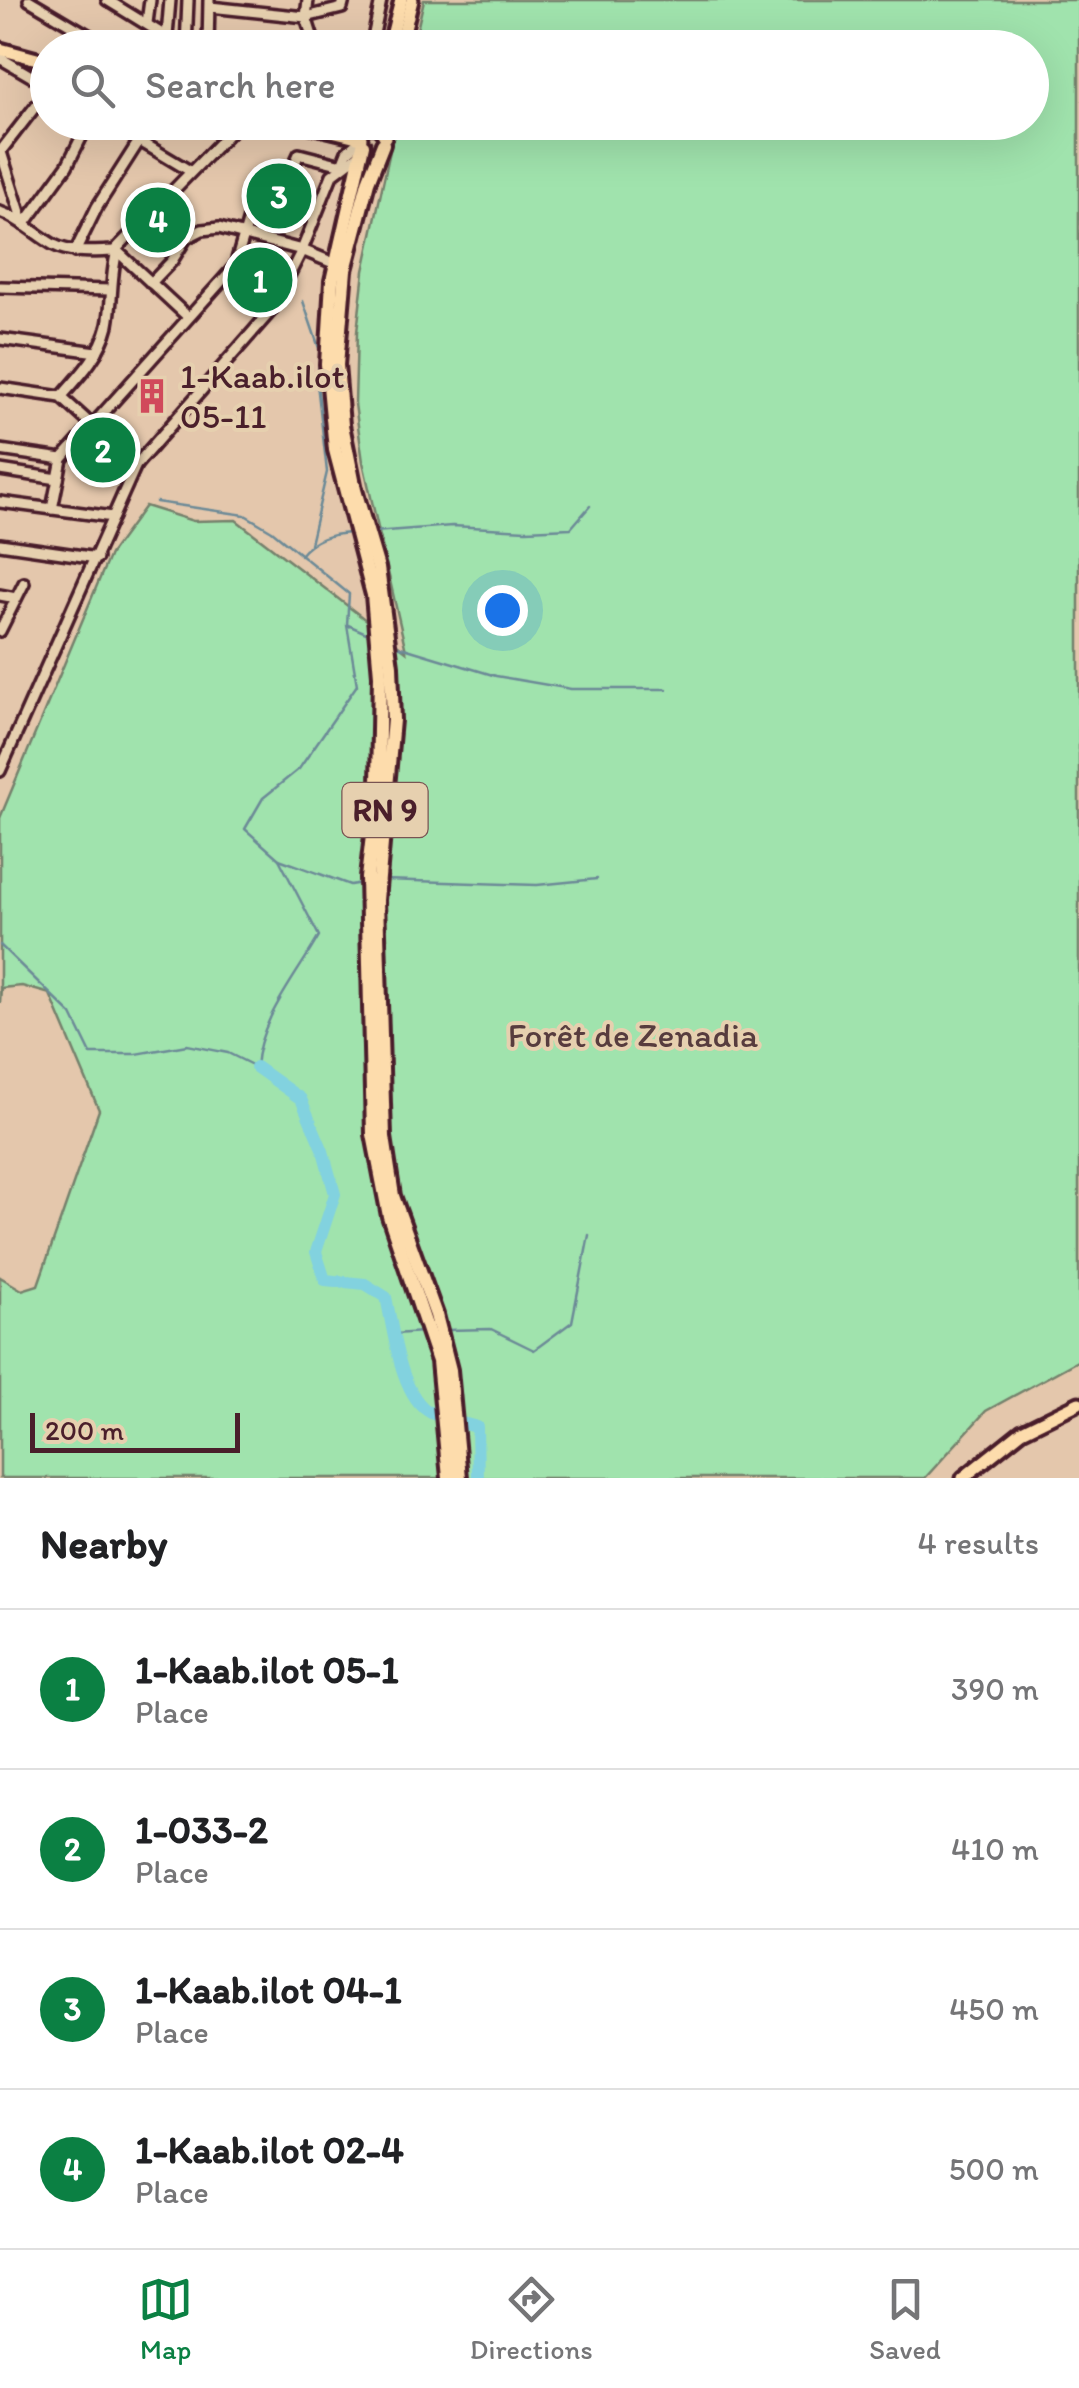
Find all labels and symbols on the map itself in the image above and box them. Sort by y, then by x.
pin: 3 [246,158,312,234]
pin: 4 [126,182,190,258]
pin: 1 [228,242,292,318]
place label: 1-Kaab.ilot 05-11 [180,355,345,437]
building icon: 1-Kaab.ilot 05-11 [133,377,171,415]
pin: 2 [70,412,136,488]
your location [477,585,528,636]
road number: RN 9 [342,783,428,837]
park label: Forêt de Zenadia [508,1014,758,1056]
scale bar [30,1408,240,1452]

